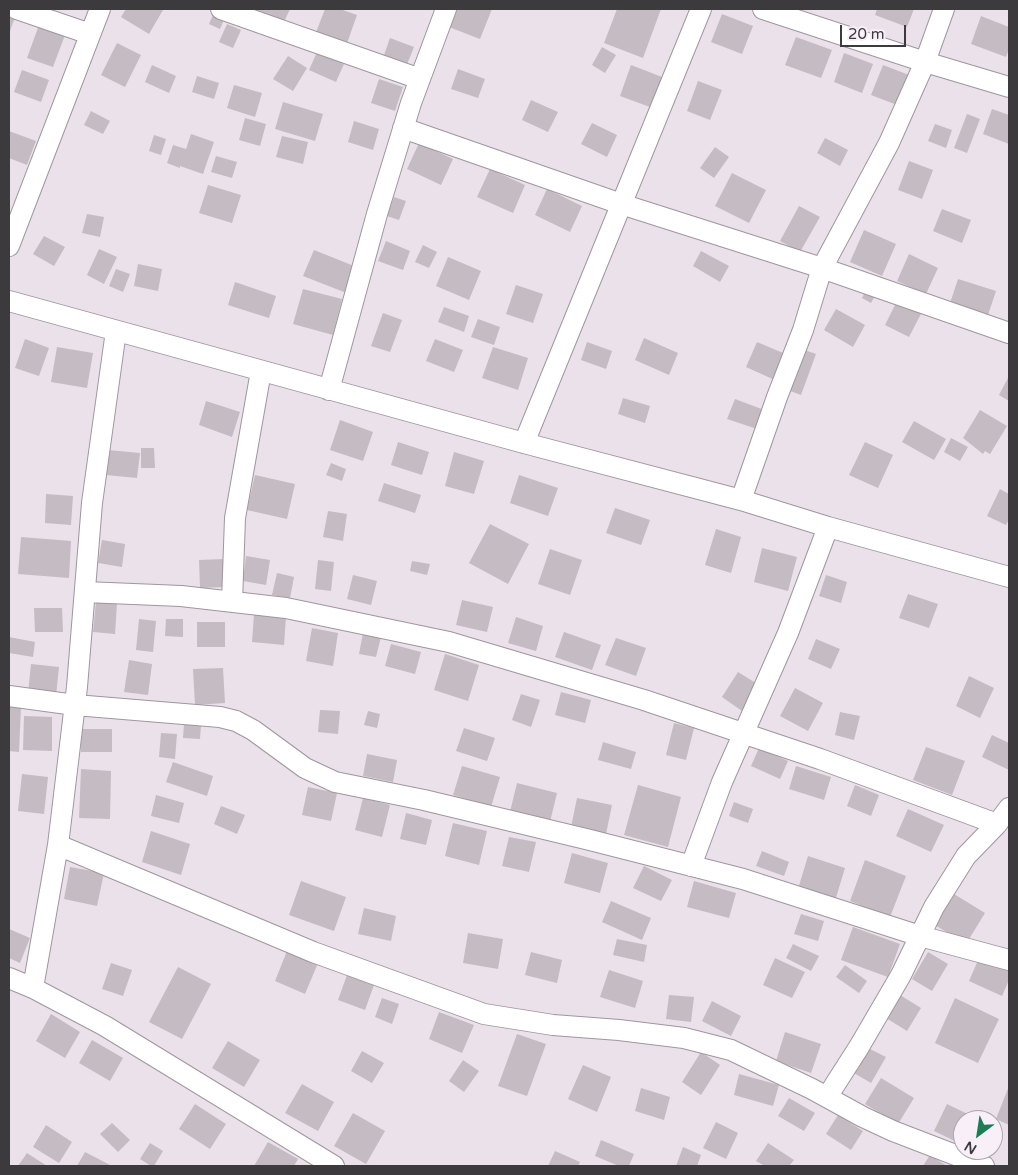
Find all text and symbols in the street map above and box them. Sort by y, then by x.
scale bar [843,15,909,47]
text: 20 m [848,25,885,43]
north arrow [953,1110,1003,1160]
text: N [961,1137,980,1158]

